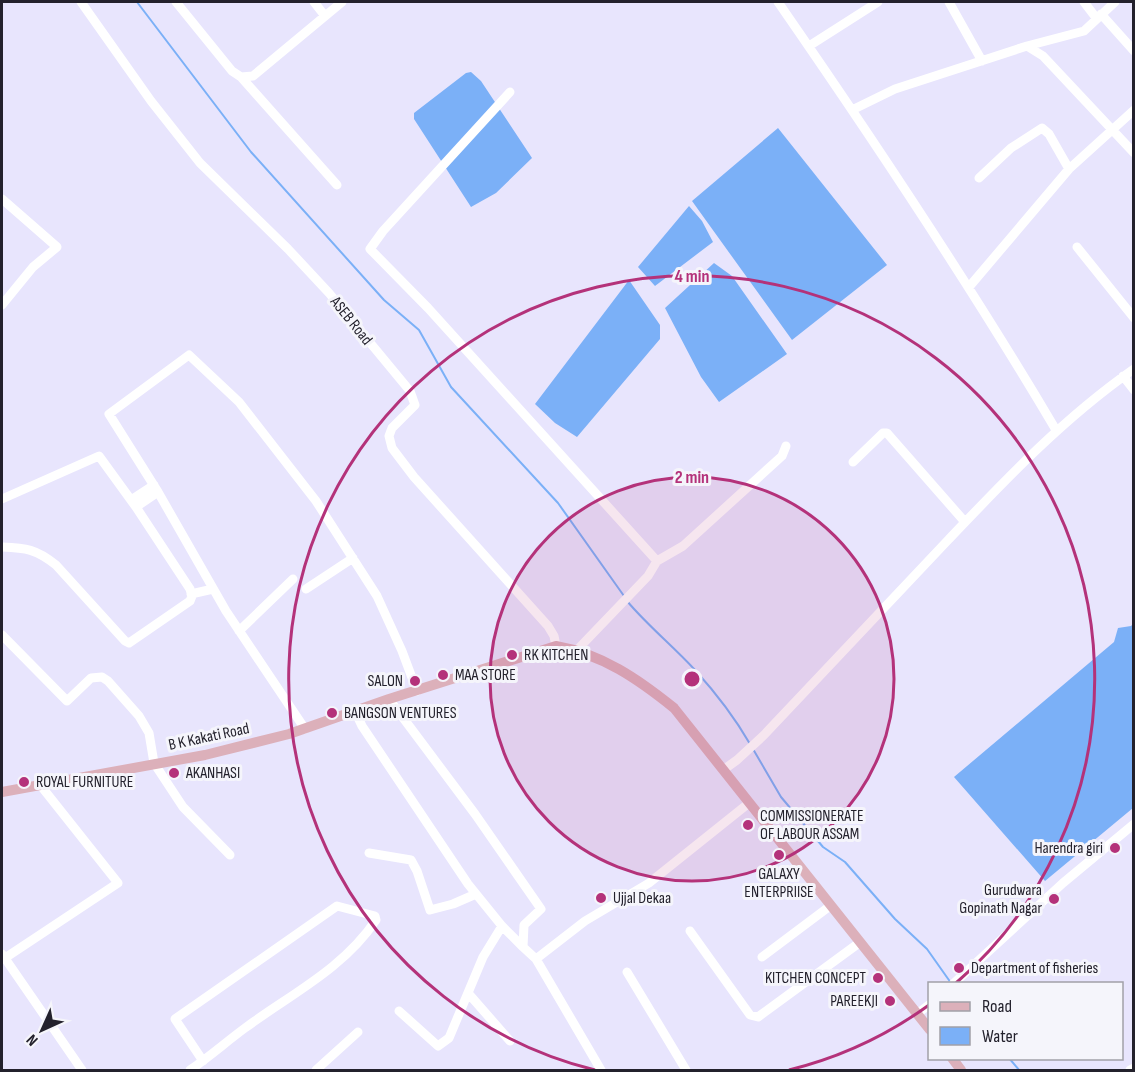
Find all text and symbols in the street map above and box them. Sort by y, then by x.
text: 4 min [675,266,709,287]
street label: ASEB Road [325,292,376,349]
text: 2 min [675,467,709,488]
place label: RK KITCHEN [524,646,588,665]
marker: RK KITCHEN [505,648,519,662]
place label: MAA STORE [455,666,516,685]
marker: MAA STORE [436,668,450,682]
centre of rings [682,669,702,689]
place label: SALON [368,672,403,691]
marker: SALON [408,674,422,688]
place label: BANGSON VENTURES [344,704,457,723]
marker: BANGSON VENTURES [325,706,339,720]
street label: B K Kakati Road [167,719,251,755]
place label: AKANHASI [185,764,240,783]
marker: AKANHASI [167,766,181,780]
place label: ROYAL FURNITURE [36,773,133,792]
marker: ROYAL FURNITURE [17,775,31,789]
place label: COMMISSIONERATE OF LABOUR ASSAM [760,807,864,844]
marker: COMMISSIONERATE OF LABOUR ASSAM [741,818,755,832]
place label: Harendra giri [1034,839,1103,858]
marker: Harendra giri [1108,841,1122,855]
marker: GALAXY ENTERPRIISE [772,848,786,862]
place label: GALAXY ENTERPRIISE [744,865,814,902]
place label: Gurudwara Gopinath Nagar [959,881,1042,918]
place label: Ujjal Dekaa [613,889,671,908]
marker: Ujjal Dekaa [594,891,608,905]
marker: Gurudwara Gopinath Nagar [1047,892,1061,906]
place label: Department of fisheries [971,959,1099,978]
marker: Department of fisheries [952,961,966,975]
place label: KITCHEN CONCEPT [765,969,866,988]
marker: KITCHEN CONCEPT [871,971,885,985]
legend [928,982,1123,1060]
place label: PAREEKJI [830,992,878,1011]
marker: PAREEKJI [883,994,897,1008]
text: Road [982,996,1012,1017]
north arrow [12,1000,72,1060]
text: Water [982,1026,1018,1047]
text: N [23,1030,42,1049]

